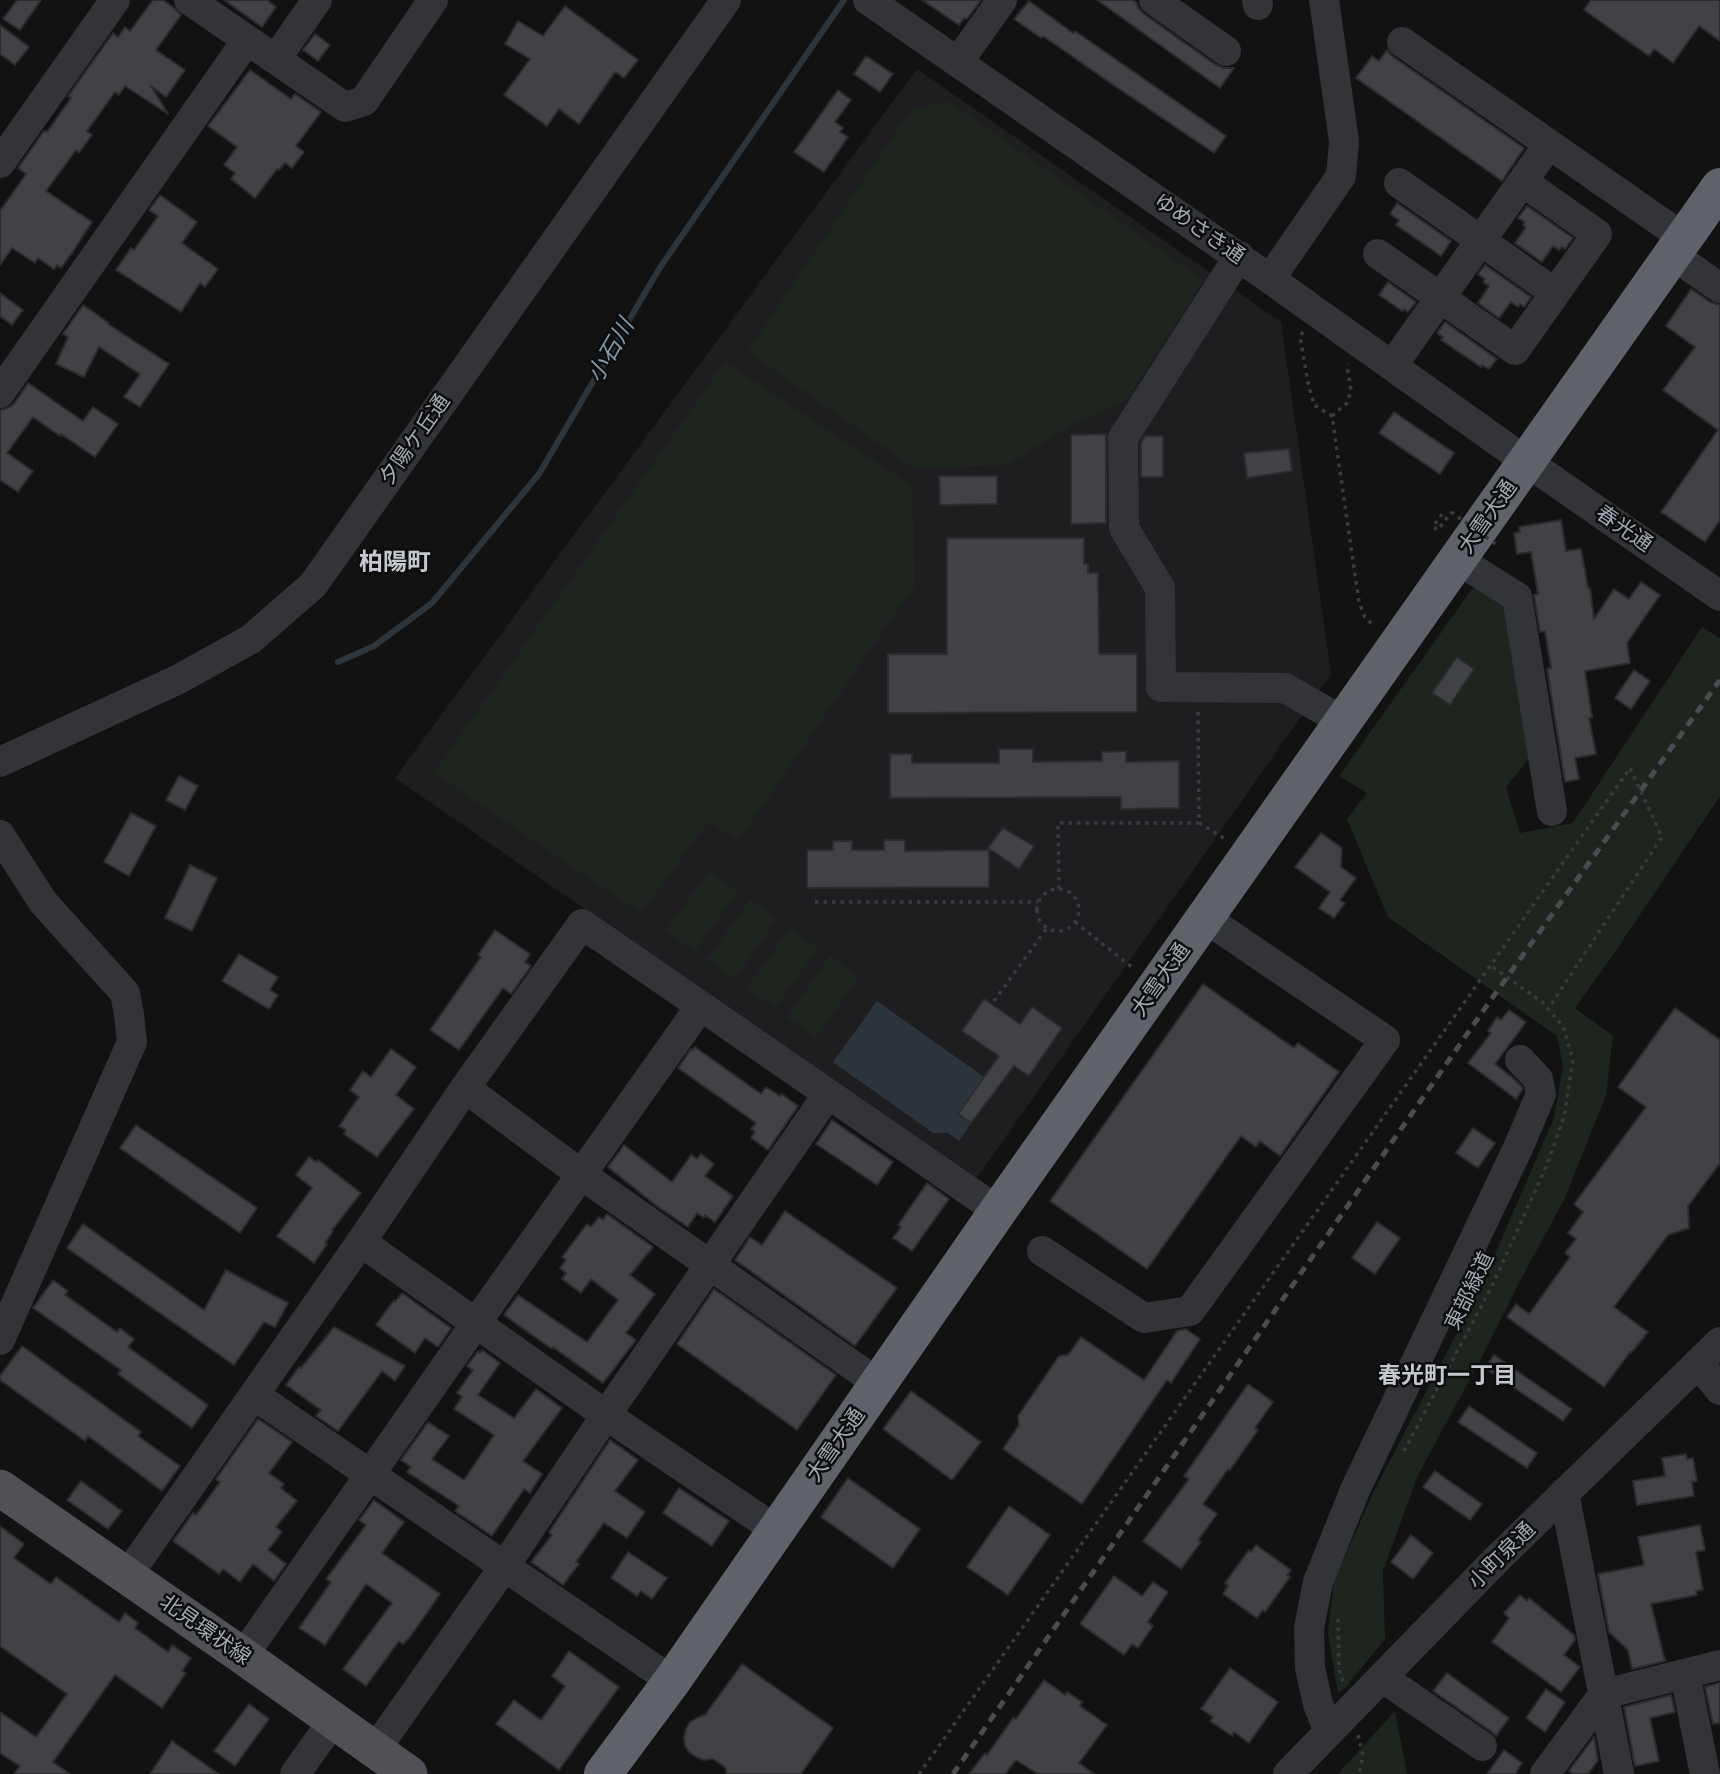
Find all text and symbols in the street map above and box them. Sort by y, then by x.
street label: ゆめさき通 [1149,189,1249,269]
water label: 小石川 [582,314,640,388]
street label: 夕陽ケ丘通 [375,390,455,490]
street label: 大雪大通 [1454,475,1522,559]
street label: 春光通 [1591,501,1657,557]
district label: 柏陽町 [359,549,431,577]
street label: 大雪大通 [1127,938,1195,1022]
street label: 東部緑道 [1440,1248,1500,1334]
district label: 春光町一丁目 [1378,1362,1516,1390]
street label: 大雪大通 [802,1403,870,1487]
street label: 小町泉通 [1463,1517,1541,1595]
street label: 北見環状線 [155,1590,255,1670]

